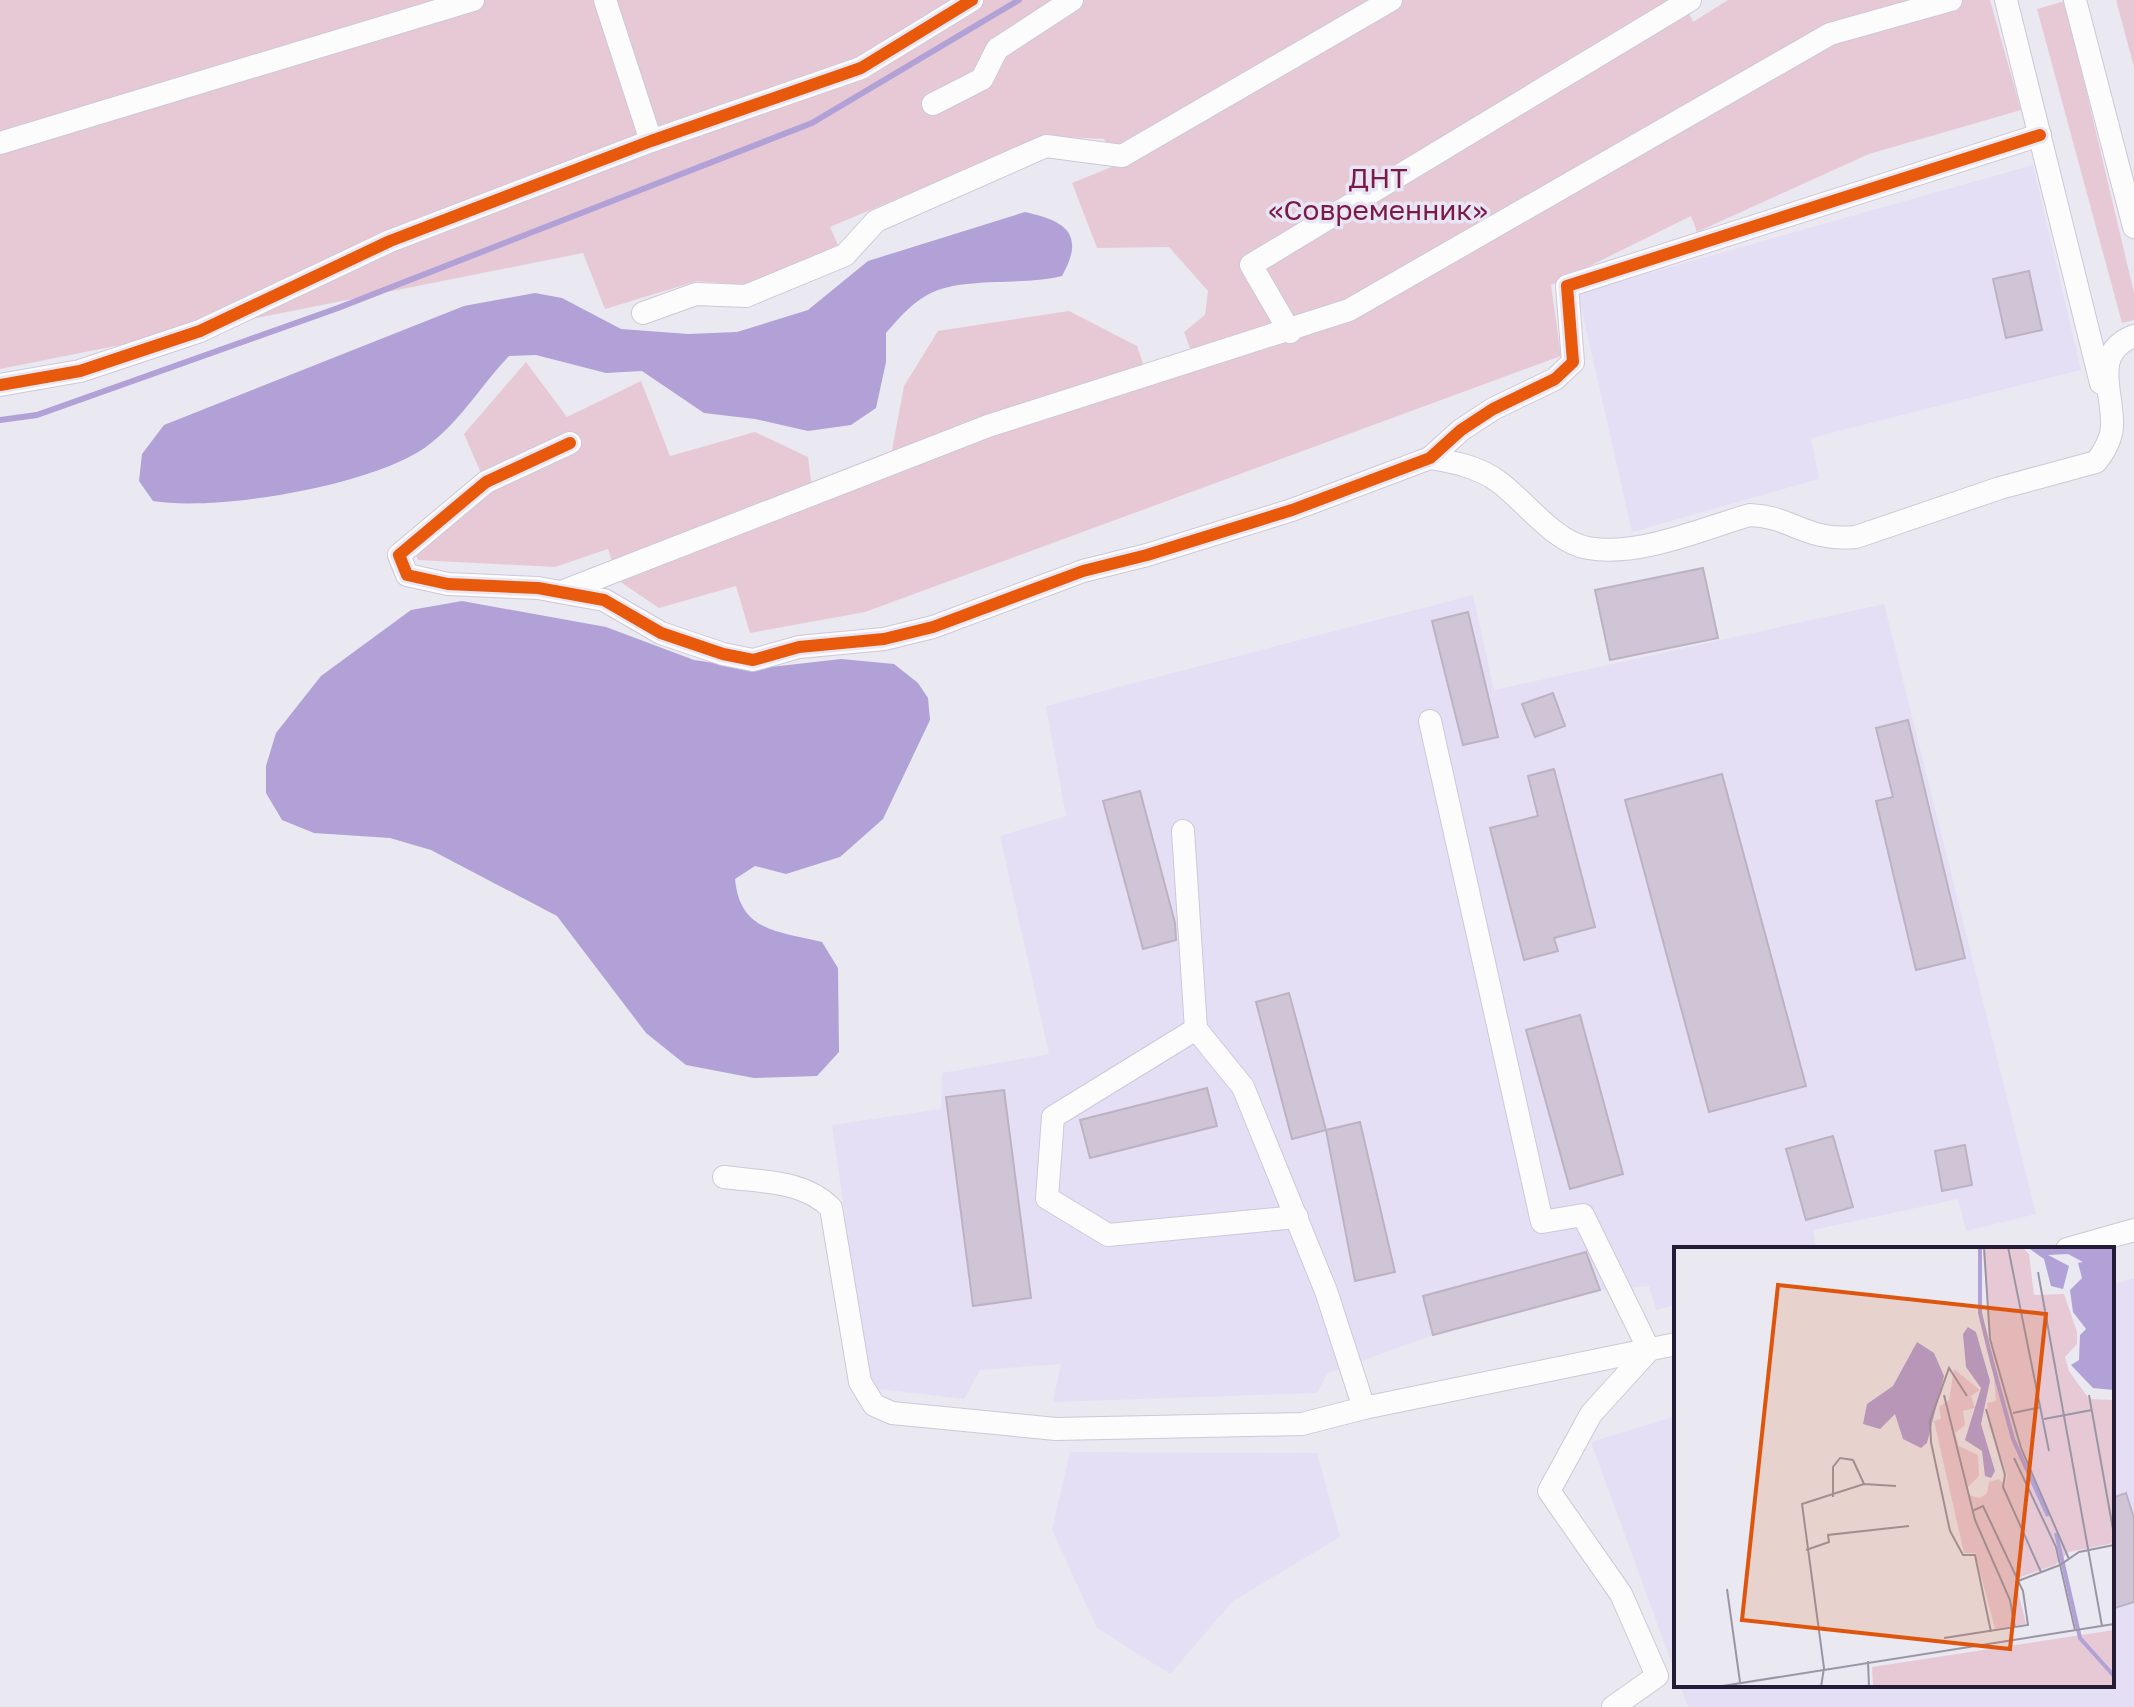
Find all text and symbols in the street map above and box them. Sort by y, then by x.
park label: ДНТ «Современник» [1268,161,1488,226]
inset map [1674,1247,2114,1687]

